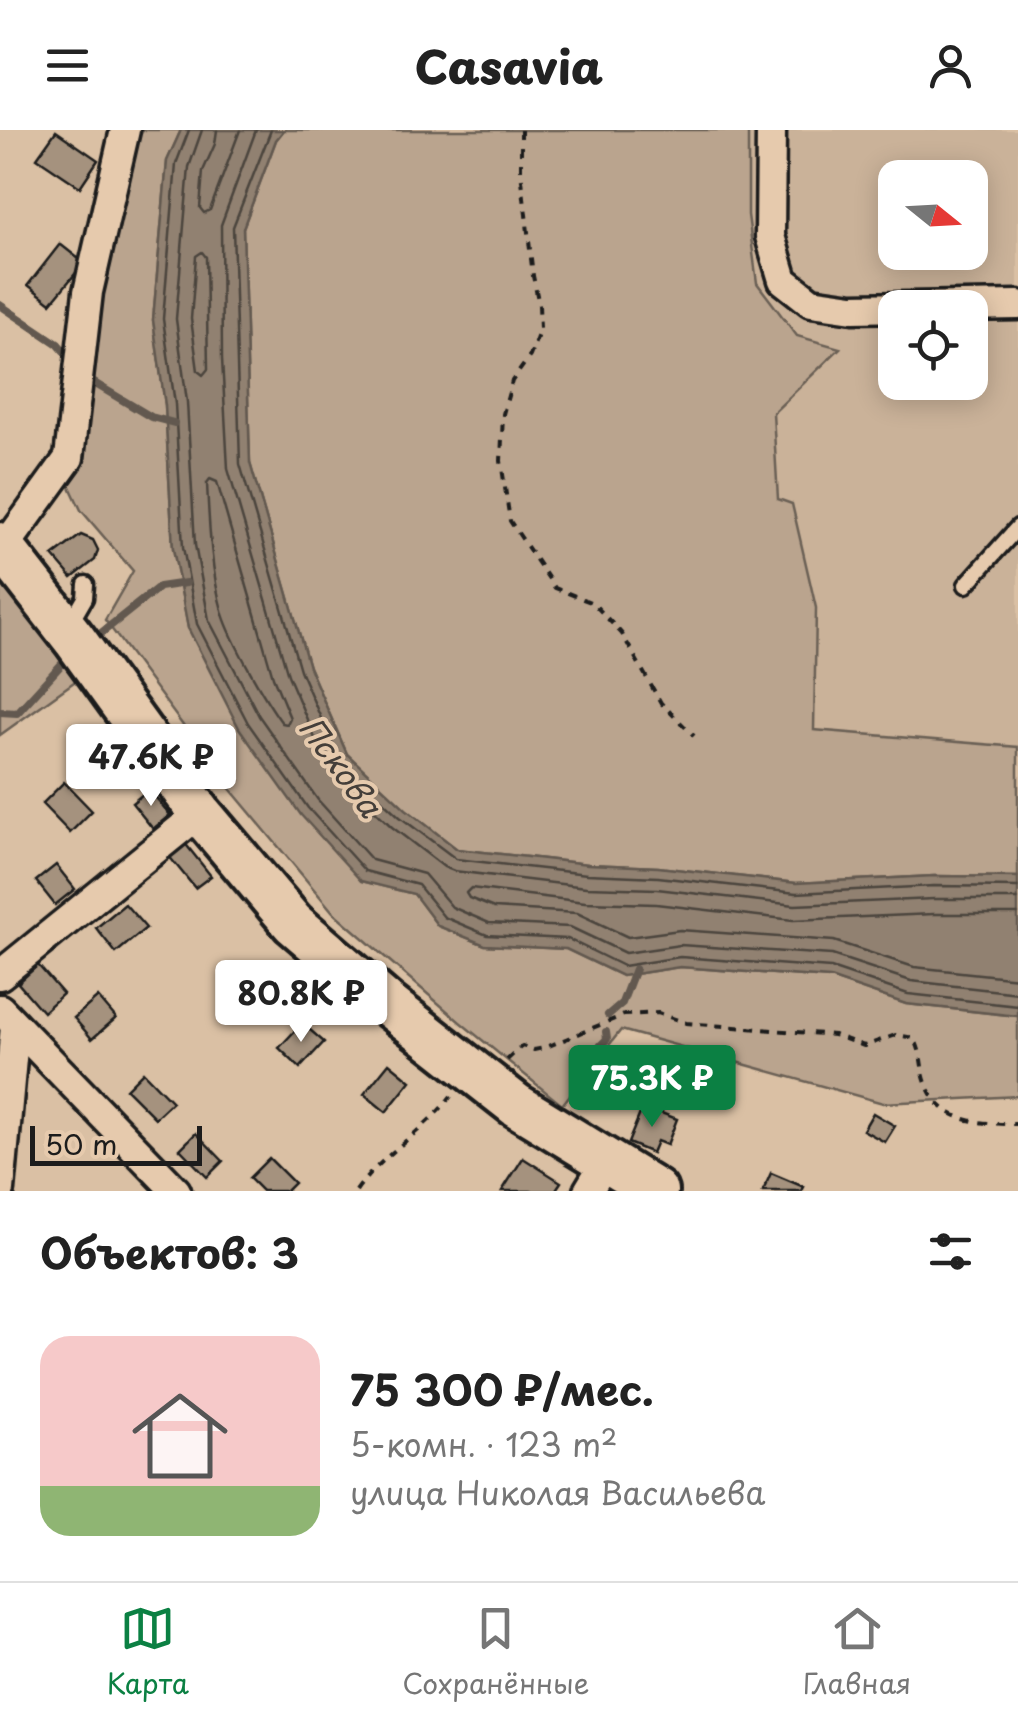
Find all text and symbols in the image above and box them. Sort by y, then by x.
text: Casavia [415,31,603,99]
icon: menu [40,38,95,93]
icon: person [923,38,978,93]
north arrow [878,160,988,270]
map controls [878,160,988,400]
button: locate [878,290,988,400]
water label: Пскова [289,706,395,827]
pin: 47.6K ₽ [59,724,243,809]
text: 47.6K ₽ [88,732,214,780]
pin: 80.8K ₽ [209,960,393,1045]
text: 80.8K ₽ [237,968,365,1016]
pin: 75.3K ₽ [560,1045,744,1130]
text: 75.3K ₽ [591,1053,713,1101]
scale bar [30,1121,202,1166]
text: 50 m [45,1122,118,1165]
text: Объектов: 3 [40,1220,299,1283]
icon: filters [923,1224,978,1279]
text: 75 300 ₽/мес. [350,1357,654,1420]
icon: home [120,1376,240,1496]
text: 5-комн. · 123 m² [350,1420,618,1468]
text: улица Николая Васильева [350,1468,765,1516]
tab: Карта [107,1601,189,1704]
tab: Сохранённые [402,1601,589,1704]
tab: Главная [803,1601,911,1704]

